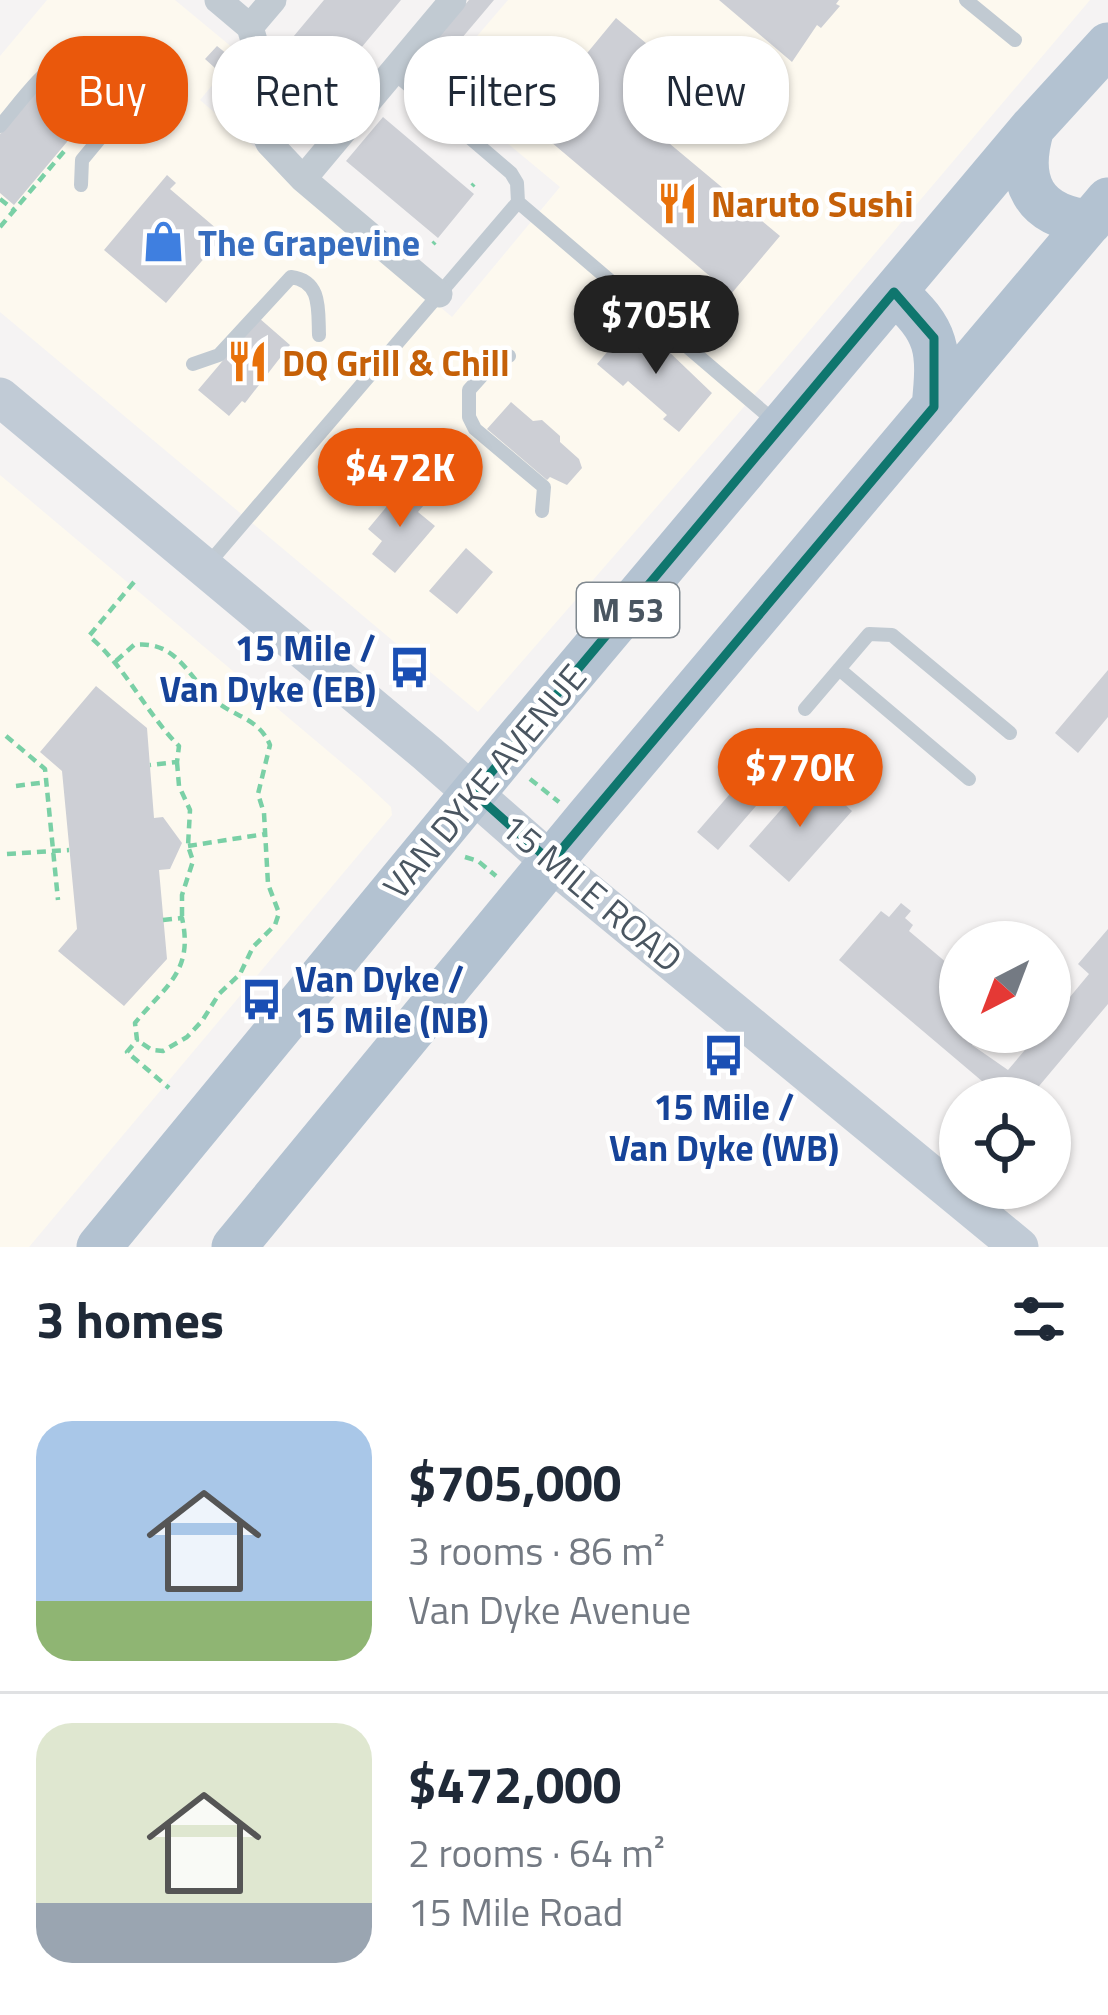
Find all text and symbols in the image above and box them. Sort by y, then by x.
chip: Buy [36,36,188,144]
chip: Rent [212,36,380,144]
chip: Filters [404,36,599,144]
chip: New [623,36,789,144]
place label: Naruto Sushi [711,176,914,231]
restaurant icon: Naruto Sushi [654,180,700,226]
place label: The Grapevine [198,215,420,270]
shop icon: The Grapevine [141,219,187,265]
pin: $705K [572,275,740,377]
text: $705K [601,284,711,343]
place label: DQ Grill & Chill [282,335,510,390]
restaurant icon: DQ Grill & Chill [225,339,271,385]
pin: $472K [316,428,484,530]
text: $472K [345,437,455,496]
road number: M 53 [577,583,679,637]
place label: 15 Mile / Van Dyke (EB) [159,620,376,716]
bus stop icon: 15 Mile / Van Dyke (EB) [387,645,433,691]
street label: VAN DYKE AVENUE [369,651,599,911]
pin: $770K [716,728,884,830]
text: $770K [745,737,855,796]
street label: 15 MILE ROAD [489,799,695,985]
north arrow [939,921,1071,1053]
map controls [939,921,1071,1209]
place label: Van Dyke / 15 Mile (NB) [295,951,488,1047]
bus stop icon: Van Dyke / 15 Mile (NB) [238,976,284,1022]
bus stop icon: 15 Mile / Van Dyke (WB) [701,1033,747,1079]
button: locate [939,1077,1071,1209]
place label: 15 Mile / Van Dyke (WB) [609,1079,839,1175]
text: 3 homes [36,1280,224,1358]
icon: filters [1006,1286,1072,1352]
text: $705,000 [408,1443,621,1521]
icon: home [132,1469,276,1613]
text: 3 rooms · 86 m² [408,1521,665,1580]
text: Van Dyke Avenue [408,1580,691,1639]
text: $472,000 [408,1745,621,1823]
icon: home [132,1771,276,1915]
text: 2 rooms · 64 m² [408,1823,665,1882]
text: 15 Mile Road [408,1882,623,1941]

